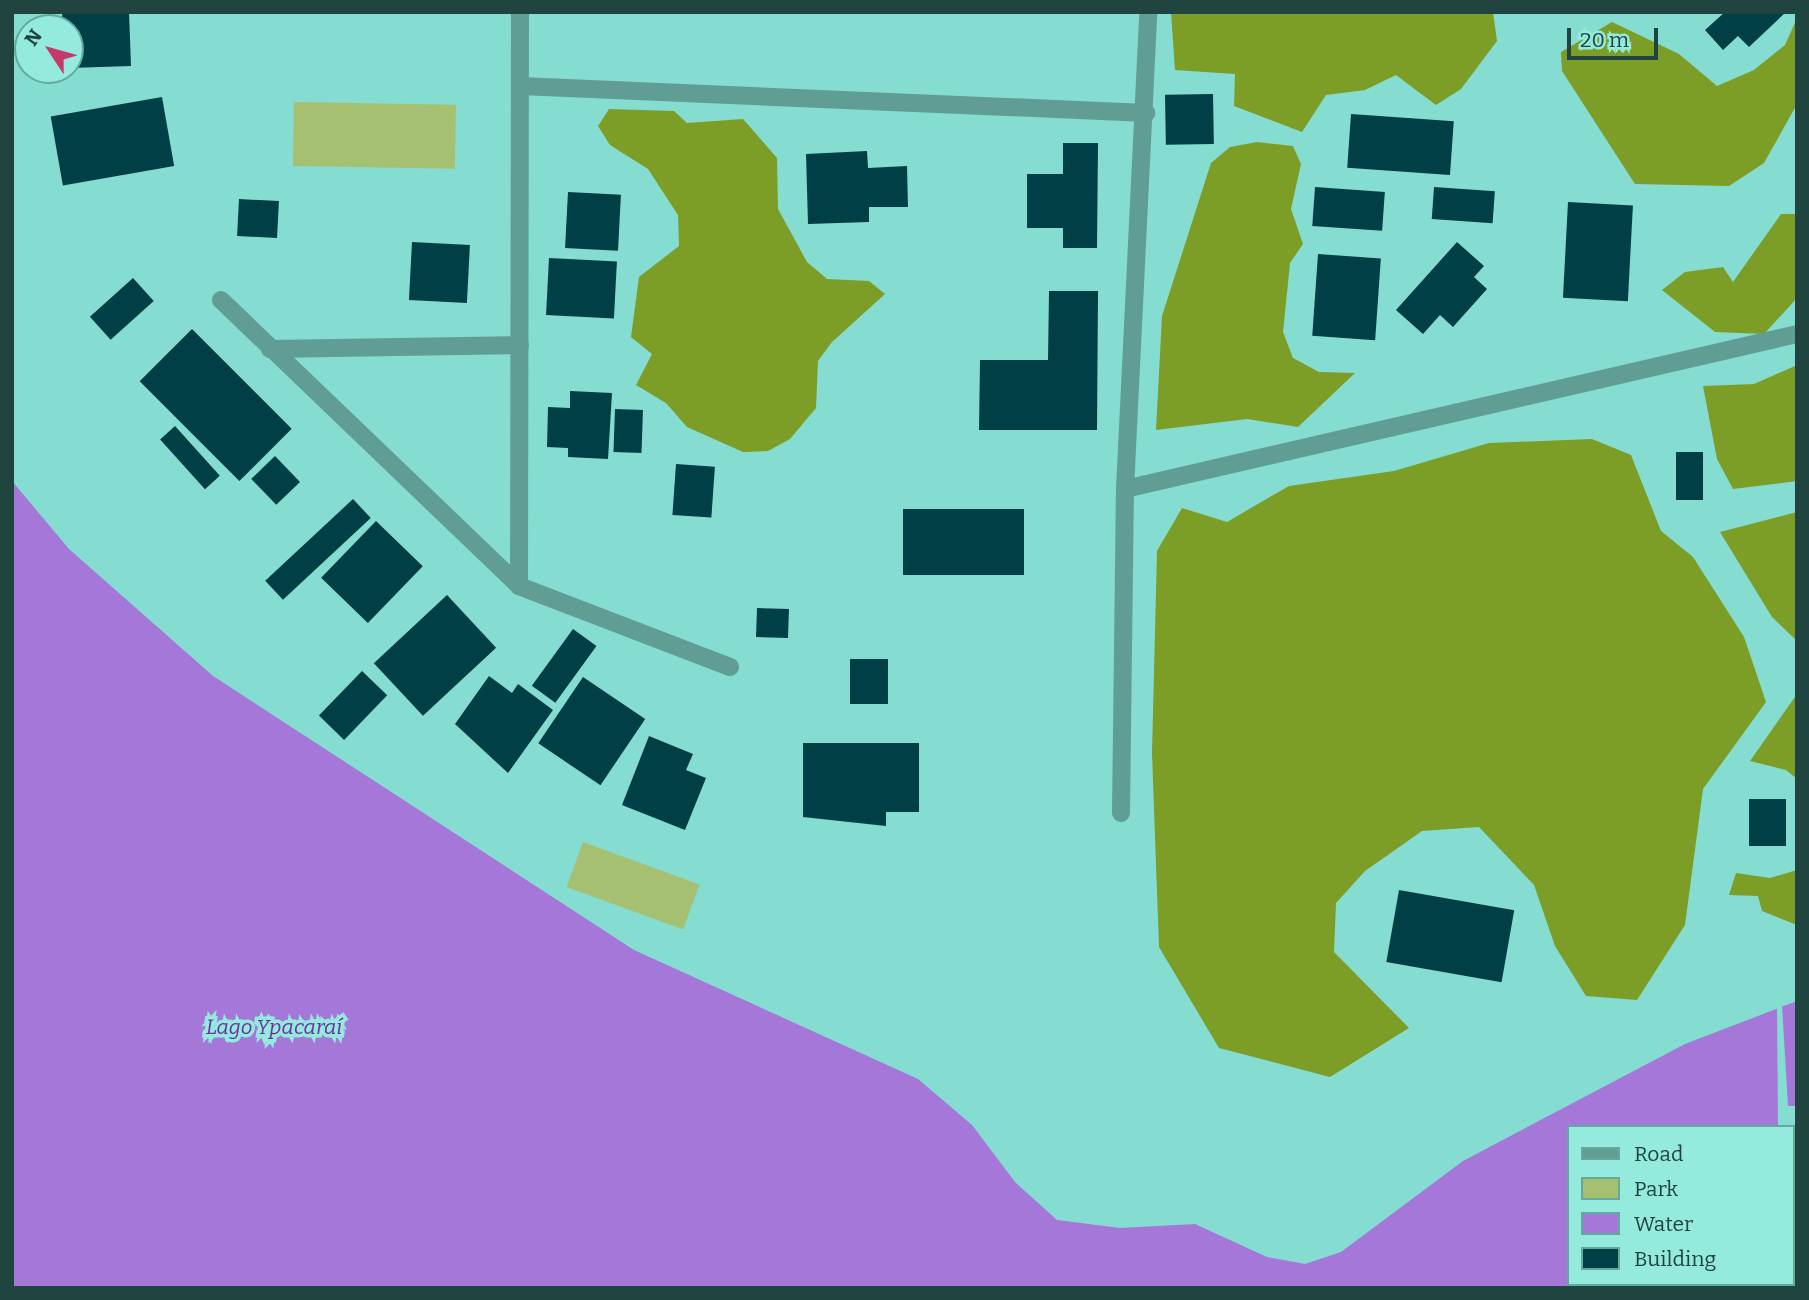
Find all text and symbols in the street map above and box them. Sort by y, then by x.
north arrow [14,14,84,84]
scale bar [1571,14,1662,58]
text: N [20,25,47,50]
text: 20 m [1580,27,1629,53]
water label: Lago Ypacaraí [206,1014,342,1040]
legend [1568,1125,1795,1286]
text: Road [1634,1141,1683,1167]
text: Park [1634,1176,1678,1202]
text: Water [1634,1211,1693,1237]
text: Building [1634,1246,1716,1272]

